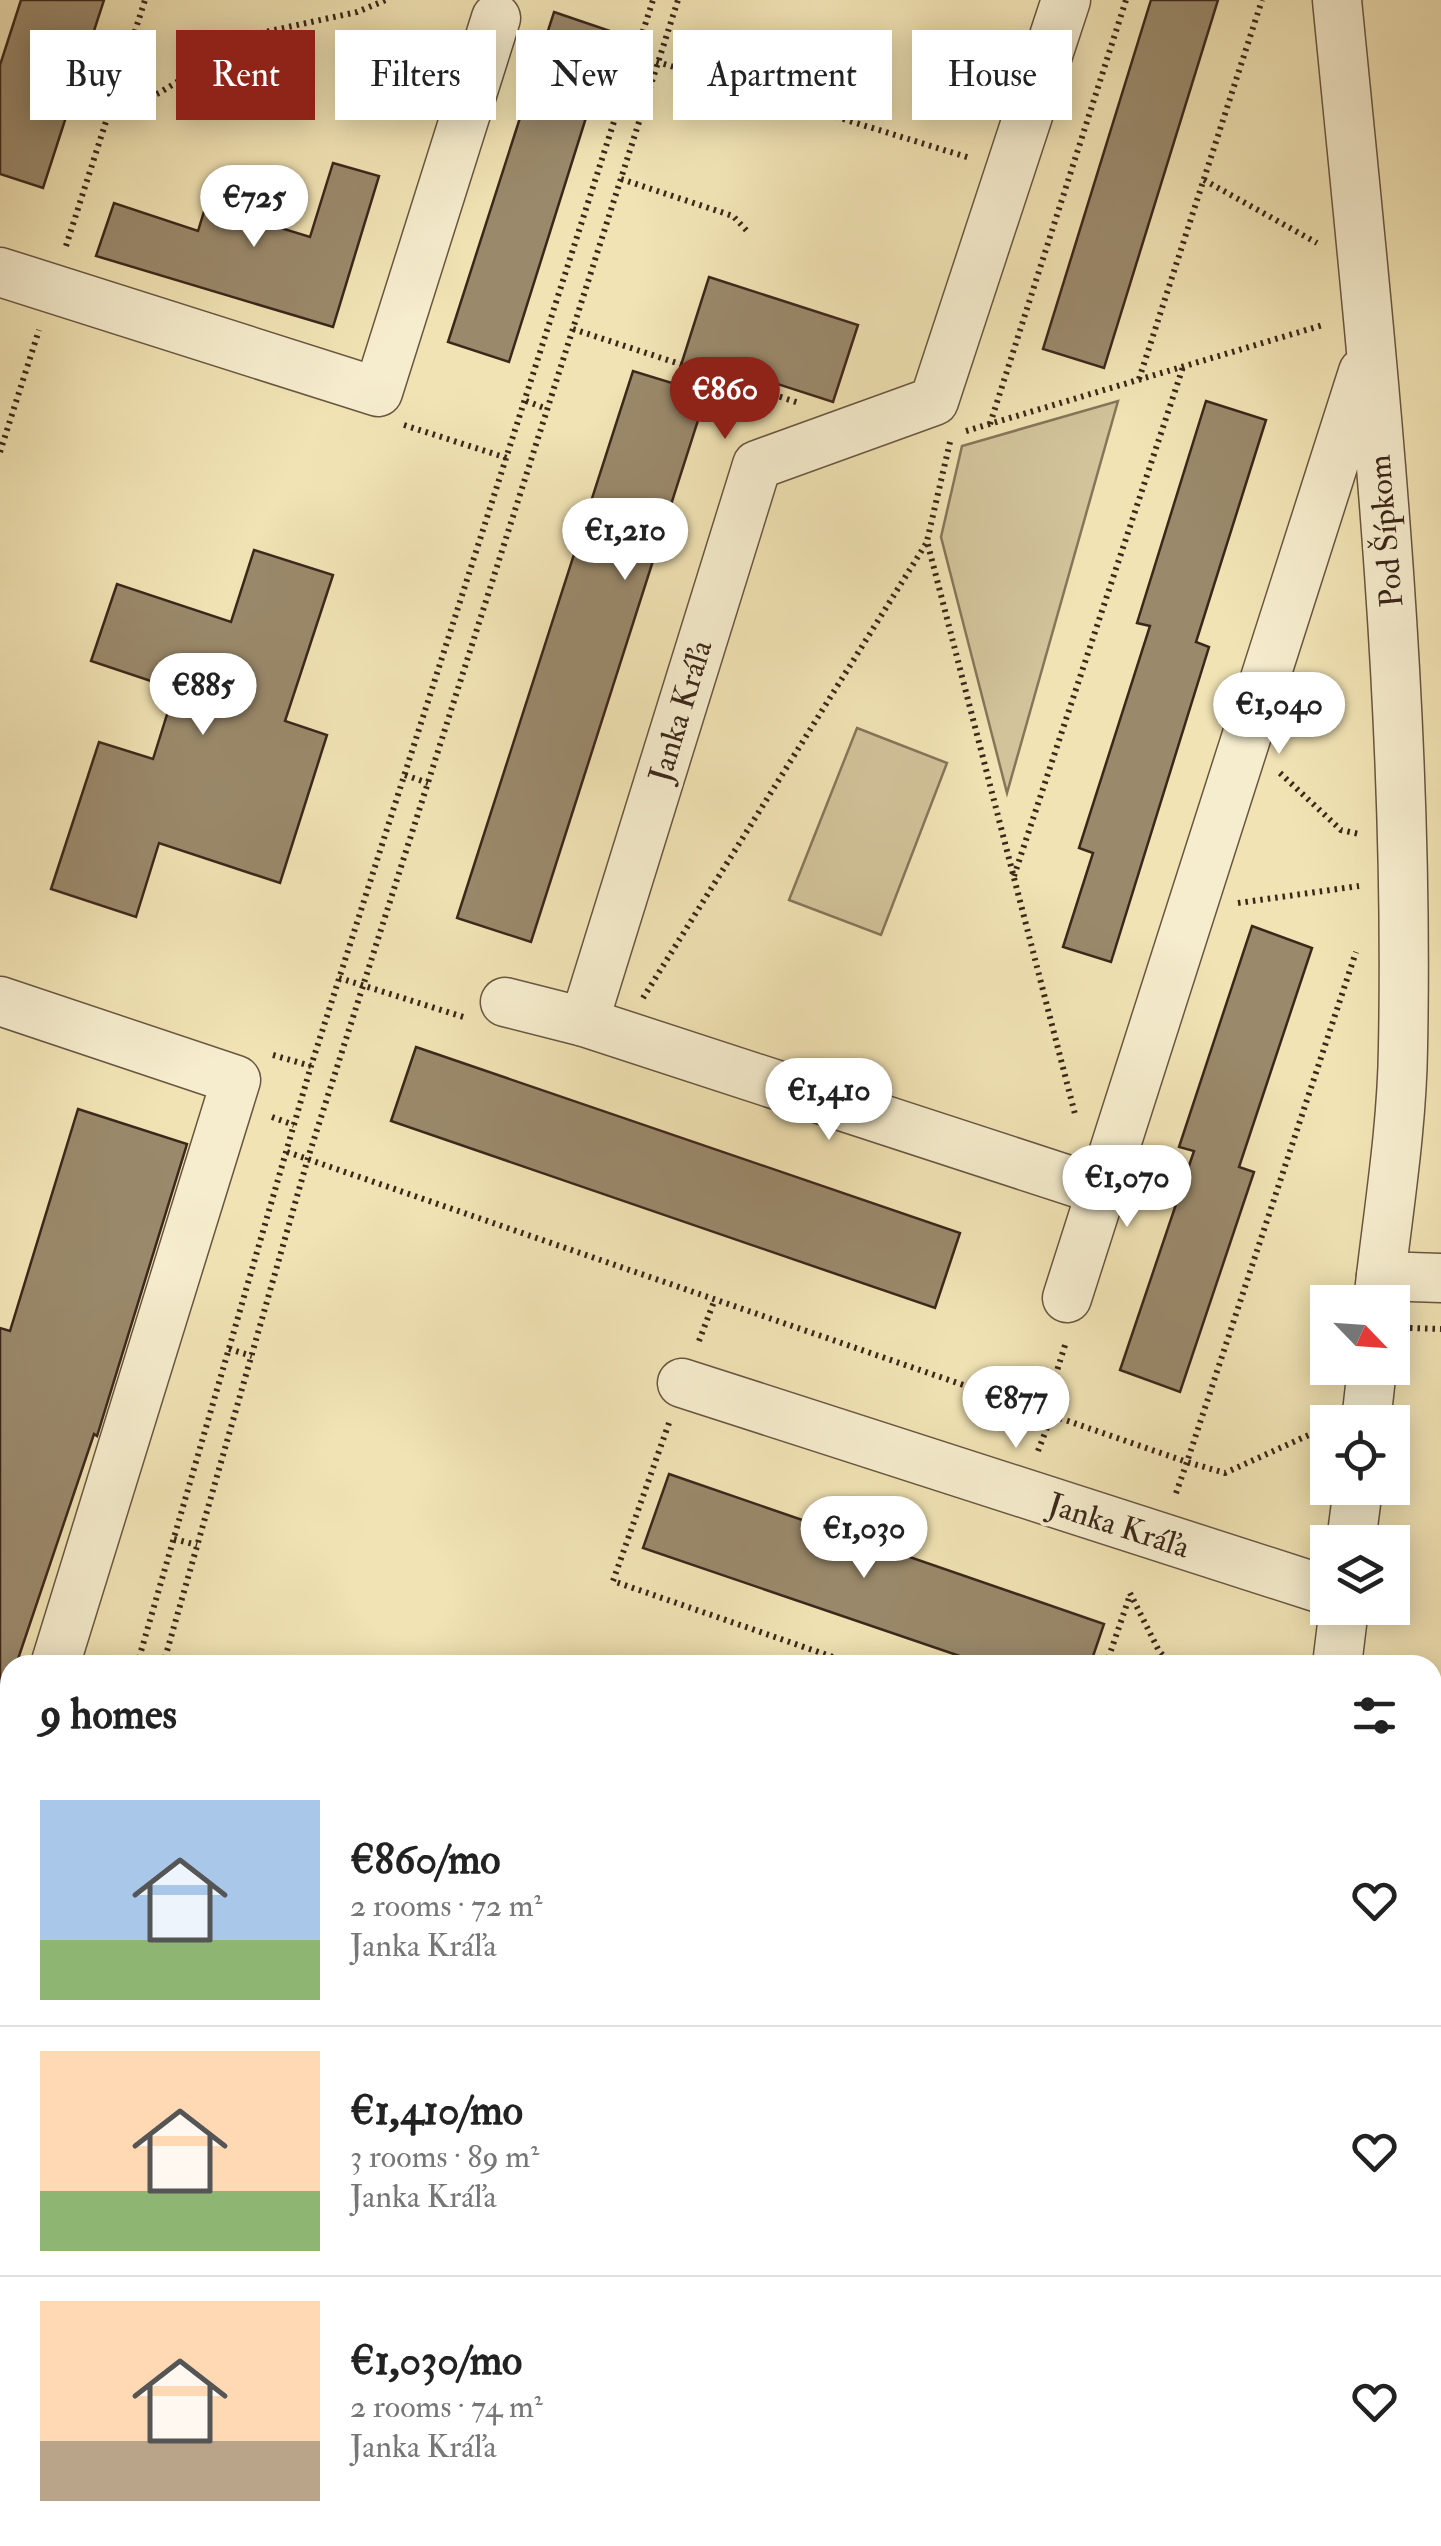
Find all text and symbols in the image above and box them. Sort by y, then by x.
chip: Buy [30,30,156,120]
chip: Rent [176,30,315,120]
chip: Filters [335,30,496,120]
chip: New [516,30,653,120]
chip: Apartment [673,30,892,120]
chip: House [912,30,1072,120]
pin: €725 [195,165,313,250]
text: €725 [222,177,286,217]
pin: €860 [666,357,784,442]
text: €860 [692,369,758,409]
street label: Pod Šípkom [1358,453,1413,609]
pin: €1,210 [544,498,706,583]
text: €1,210 [584,510,666,550]
street label: Janka Kráľa [640,635,722,788]
pin: €885 [144,653,262,738]
text: €885 [172,665,234,705]
pin: €1,040 [1198,672,1360,757]
text: €1,040 [1235,684,1323,724]
pin: €1,410 [748,1058,910,1143]
text: €1,410 [787,1070,871,1110]
pin: €1,070 [1046,1145,1208,1230]
text: €1,070 [1084,1157,1170,1197]
north arrow [1310,1285,1410,1385]
map controls [1310,1285,1410,1625]
pin: €877 [957,1366,1075,1451]
text: €877 [984,1378,1048,1418]
button: locate [1310,1405,1410,1505]
street label: Janka Kráľa [1042,1484,1195,1568]
pin: €1,030 [783,1496,945,1581]
text: €1,030 [823,1508,905,1548]
button: layers [1310,1525,1410,1625]
icon: filters [1347,1688,1402,1743]
text: 9 homes [40,1689,177,1741]
text: €860/mo [350,1834,501,1886]
icon: home [120,1840,240,1960]
icon: heart [1347,1873,1402,1928]
text: 2 rooms · 72 m² [350,1886,543,1926]
text: Janka Kráľa [350,1926,497,1966]
text: €1,410/mo [350,2085,523,2137]
icon: home [120,2091,240,2211]
icon: heart [1347,2124,1402,2179]
text: 3 rooms · 89 m² [350,2137,539,2177]
text: Janka Kráľa [350,2177,497,2217]
text: €1,030/mo [350,2335,522,2387]
icon: home [120,2341,240,2461]
icon: heart [1347,2374,1402,2429]
text: 2 rooms · 74 m² [350,2387,543,2427]
text: Janka Kráľa [350,2427,497,2467]

